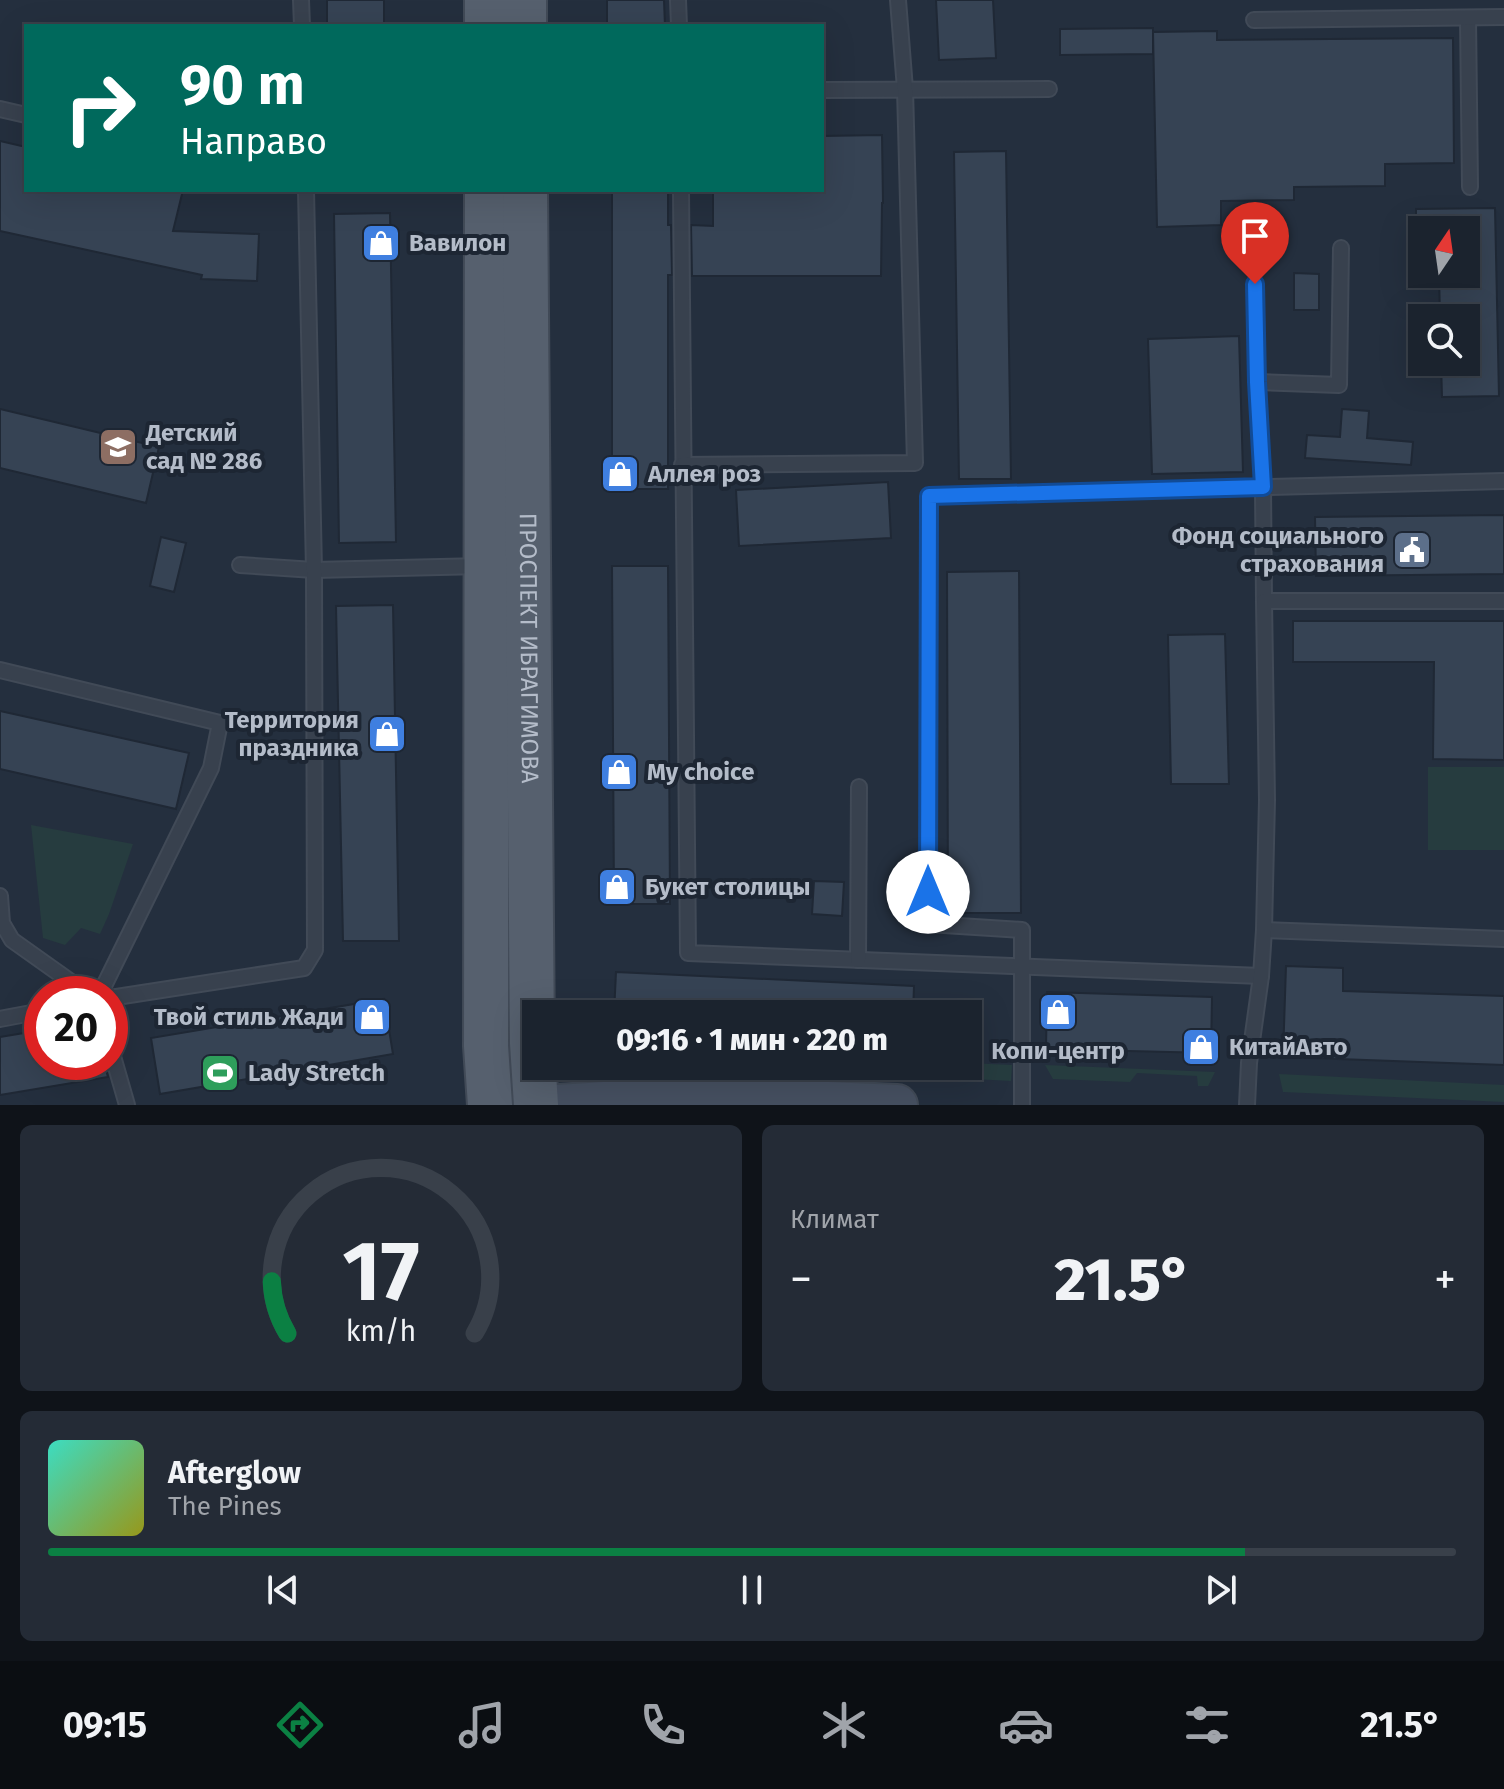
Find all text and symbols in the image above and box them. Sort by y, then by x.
text: 90 m [180,52,305,119]
icon: right [48,56,152,160]
text: Направо [180,120,327,164]
pin [1221,202,1289,284]
icon: arrive [1233,214,1277,258]
north arrow [1408,216,1480,288]
map controls [1408,216,1480,376]
shop icon: Вавилон [360,222,402,264]
place label: Вавилон [409,229,506,257]
button: search [1408,304,1480,376]
place label: Детский сад № 286 [145,419,262,475]
school or university icon: Детский сад № 286 [97,426,139,468]
shop icon: Аллея роз [599,453,641,495]
place label: Аллея роз [647,460,761,488]
street label: ПРОСПЕКТ ИБРАГИМОВА [514,513,544,784]
place label: Фонд социального страхования [1172,522,1384,578]
public building icon: Фонд социального страхования [1391,529,1433,571]
place label: Территория праздника [225,706,359,762]
shop icon: Территория праздника [366,713,408,755]
shop icon: My choice [598,751,640,793]
place label: My choice [647,758,754,786]
position arrow [886,850,970,934]
shop icon: Букет столицы [596,866,638,908]
place label: Букет столицы [645,873,810,901]
speed limit sign: 20 [24,976,128,1080]
shop icon: Копи-центр [1037,991,1079,1033]
shop icon: Твой стиль Жади [351,996,393,1038]
place label: Твой стиль Жади [154,1003,344,1031]
text: 09:16 · 1 мин · 220 m [616,1022,888,1058]
shop icon: КитайАвто [1180,1026,1222,1068]
place label: КитайАвто [1229,1033,1348,1061]
place label: Копи-центр [991,1037,1125,1065]
sports icon: Lady Stretch [199,1052,241,1094]
place label: Lady Stretch [248,1059,385,1087]
text: Климат [790,1204,879,1235]
text: 17 [342,1222,420,1322]
text: 21.5° [1055,1244,1191,1316]
text: − [790,1253,812,1306]
text: + [1434,1253,1456,1306]
text: km/h [346,1314,416,1349]
text: Afterglow [168,1455,301,1491]
text: The Pines [168,1491,282,1522]
icon: previous [261,1568,305,1612]
icon: pause [730,1568,774,1612]
icon: next [1199,1568,1243,1612]
icon: directions [272,1697,328,1753]
icon: music [454,1697,510,1753]
icon: phone [635,1697,691,1753]
icon: climate [816,1697,872,1753]
icon: car [998,1697,1054,1753]
icon: filters [1179,1697,1235,1753]
text: 09:15 [63,1703,147,1747]
text: 21.5° [1360,1703,1441,1747]

